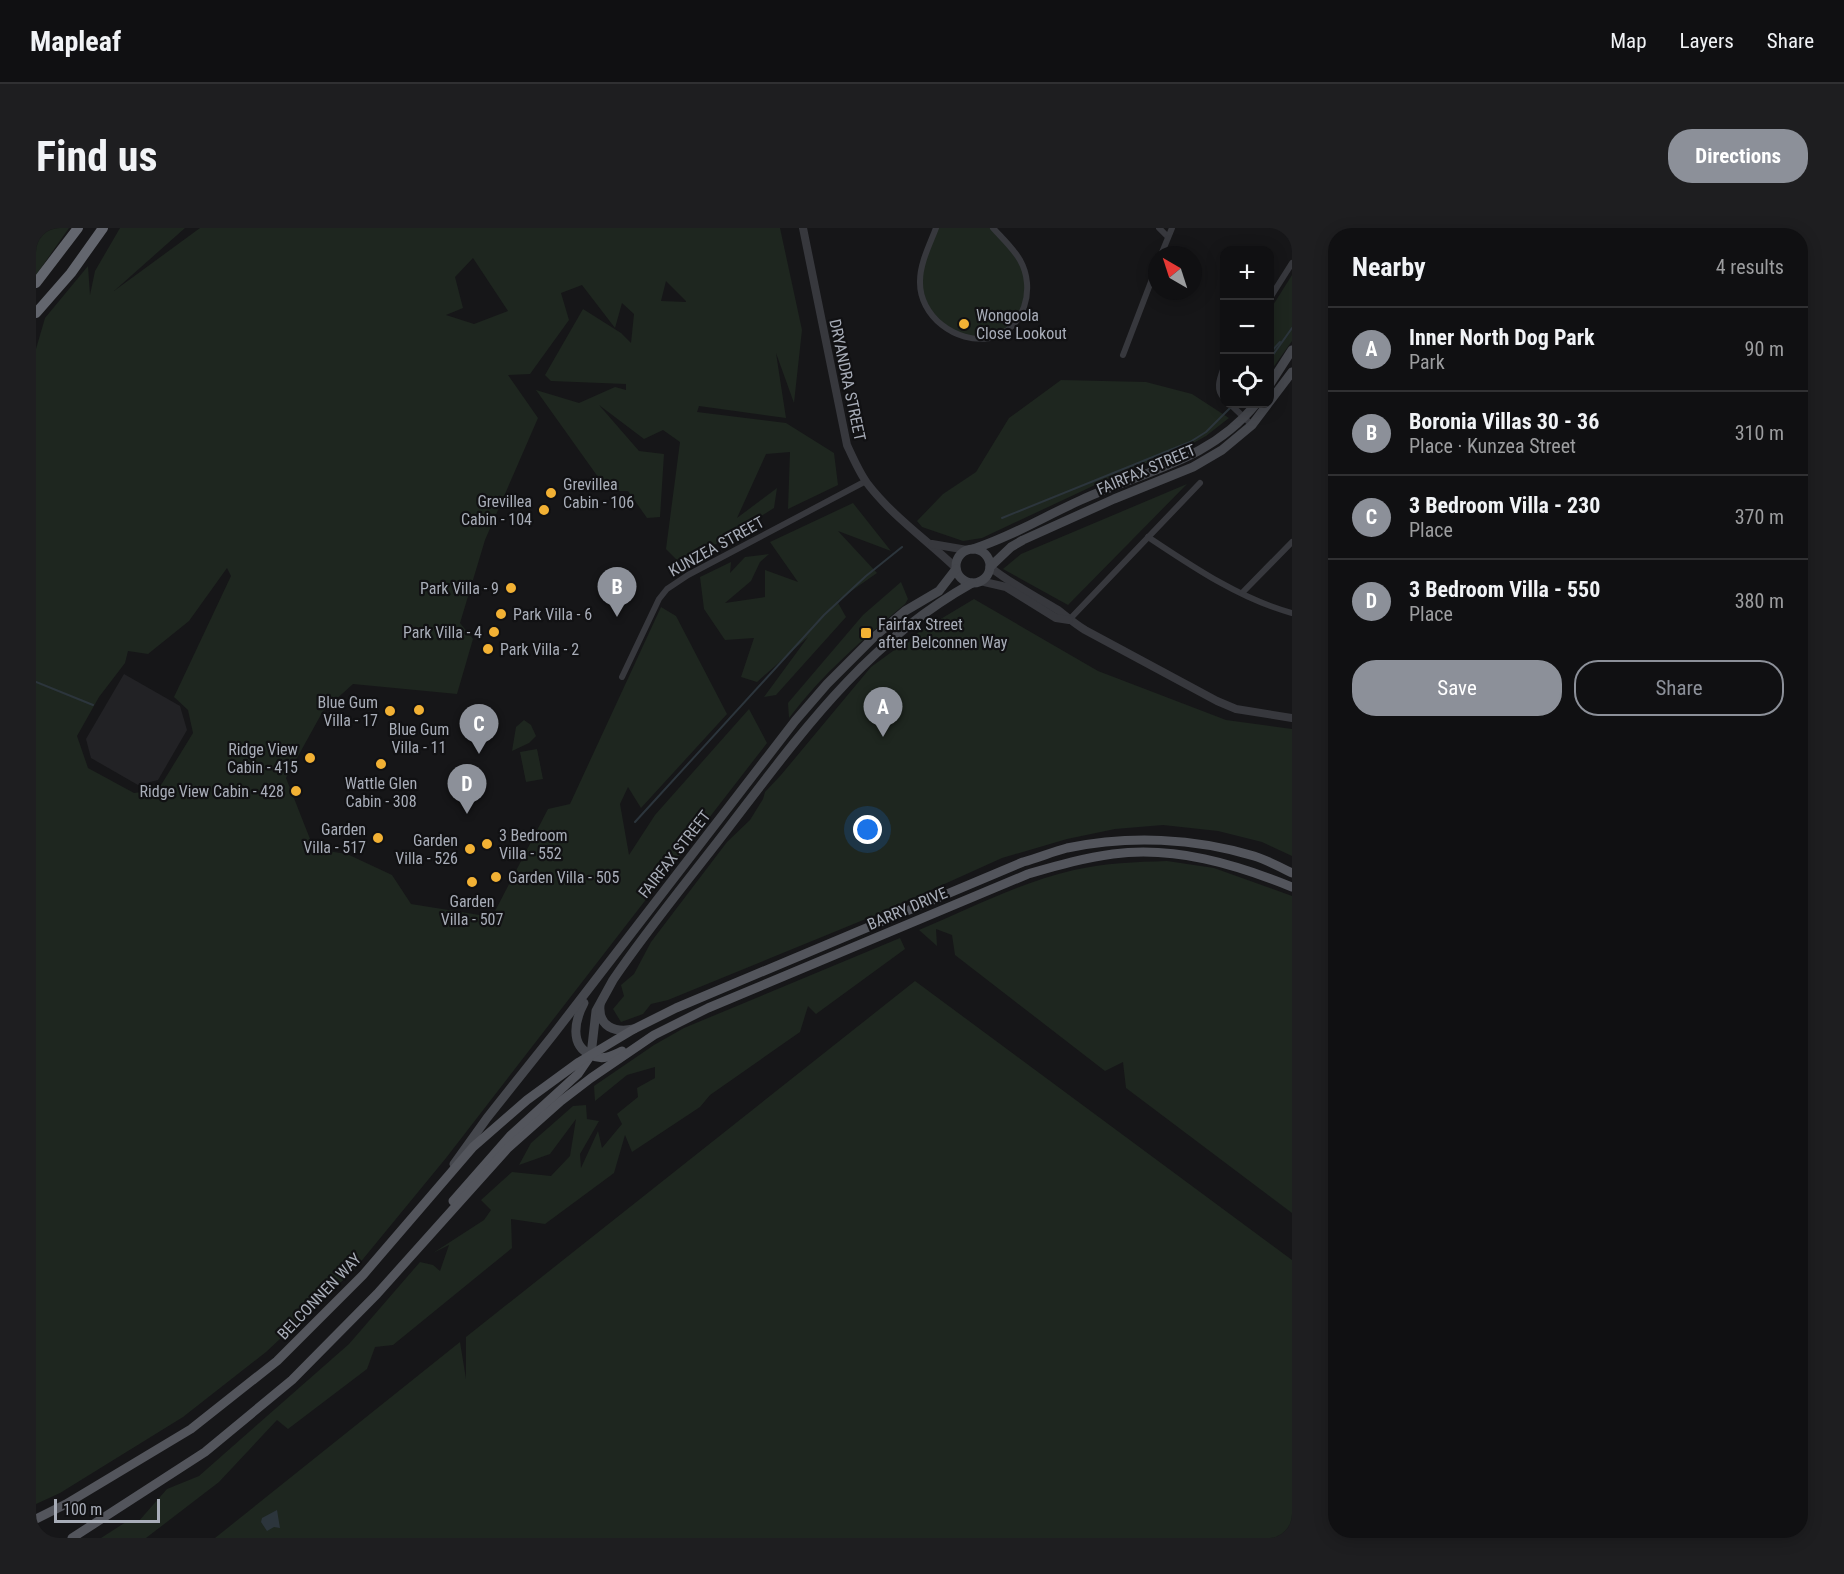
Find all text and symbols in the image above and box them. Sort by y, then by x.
text: Mapleaf [30,25,121,58]
text: Map [1610,29,1647,53]
text: Layers [1680,29,1734,53]
text: Share [1767,29,1814,53]
button: Directions [1668,129,1808,183]
text: Find us [36,132,157,181]
north arrow [1148,246,1202,300]
map controls [1220,246,1274,408]
button: + [1220,246,1274,300]
text: Nearby [1352,252,1426,282]
text: 4 results [1716,255,1784,279]
button: − [1220,300,1274,354]
place label: Wongoola Close Lookout [976,306,1067,343]
street label: DRYANDRA STREET [825,317,870,443]
marker: Wongoola Close Lookout [957,317,971,331]
text: Inner North Dog Park [1409,325,1594,350]
text: A [1366,337,1377,361]
text: 90 m [1745,337,1784,361]
text: Park [1409,350,1445,374]
button: locate [1220,354,1274,408]
text: Boronia Villas 30 - 36 [1409,409,1599,434]
text: B [1366,421,1377,445]
text: 310 m [1735,421,1784,445]
text: Place · Kunzea Street [1409,434,1576,458]
street label: FAIRFAX STREET [1094,440,1199,499]
place label: Grevillea Cabin - 106 [563,475,634,512]
marker: Grevillea Cabin - 106 [544,486,558,500]
place label: Grevillea Cabin - 104 [461,492,532,529]
text: 3 Bedroom Villa - 230 [1409,493,1600,518]
marker: Grevillea Cabin - 104 [537,503,551,517]
text: C [1366,505,1377,529]
text: 370 m [1735,505,1784,529]
street label: KUNZEA STREET [665,512,767,581]
text: Place [1409,518,1453,542]
pin: B [598,568,636,617]
text: 3 Bedroom Villa - 550 [1409,577,1600,602]
place label: Park Villa - 9 [420,579,499,598]
marker: Park Villa - 9 [504,581,518,595]
text: D [1366,589,1377,613]
text: 380 m [1735,589,1784,613]
text: Place [1409,602,1453,626]
place label: Park Villa - 6 [513,605,592,624]
marker: Park Villa - 6 [494,607,508,621]
place label: Fairfax Street after Belconnen Way [878,615,1008,652]
place label: Park Villa - 4 [403,623,482,642]
marker: Park Villa - 4 [487,625,501,639]
marker: Fairfax Street after Belconnen Way [859,626,873,640]
place label: Park Villa - 2 [500,640,579,659]
marker: Park Villa - 2 [481,642,495,656]
button: Save [1352,660,1562,716]
button: Share [1574,660,1784,716]
pin: A [864,688,902,737]
place label: Blue Gum Villa - 17 [317,693,378,730]
marker: Blue Gum Villa - 11 [412,703,426,717]
marker: Blue Gum Villa - 17 [383,704,397,718]
pin: C [460,704,498,754]
place label: Blue Gum Villa - 11 [389,720,449,757]
place label: Ridge View Cabin - 415 [227,740,298,777]
marker: Ridge View Cabin - 415 [303,751,317,765]
marker: Wattle Glen Cabin - 308 [374,757,388,771]
pin: D [448,764,486,814]
place label: Wattle Glen Cabin - 308 [345,774,417,811]
place label: Ridge View Cabin - 428 [140,782,284,801]
marker: Ridge View Cabin - 428 [289,784,303,798]
street label: FAIRFAX STREET [634,807,714,902]
your location [853,815,882,844]
place label: Garden Villa - 517 [303,820,366,857]
place label: 3 Bedroom Villa - 552 [499,826,568,863]
marker: Garden Villa - 517 [371,831,385,845]
place label: Garden Villa - 526 [395,831,458,868]
marker: 3 Bedroom Villa - 552 [480,837,494,851]
marker: Garden Villa - 526 [463,842,477,856]
place label: Garden Villa - 505 [508,868,619,887]
marker: Garden Villa - 505 [489,870,503,884]
marker: Garden Villa - 507 [465,875,479,889]
street label: BARRY DRIVE [864,883,950,934]
place label: Garden Villa - 507 [441,892,503,929]
street label: BELCONNEN WAY [273,1249,366,1343]
scale bar [54,1496,160,1524]
text: 100 m [63,1500,102,1519]

